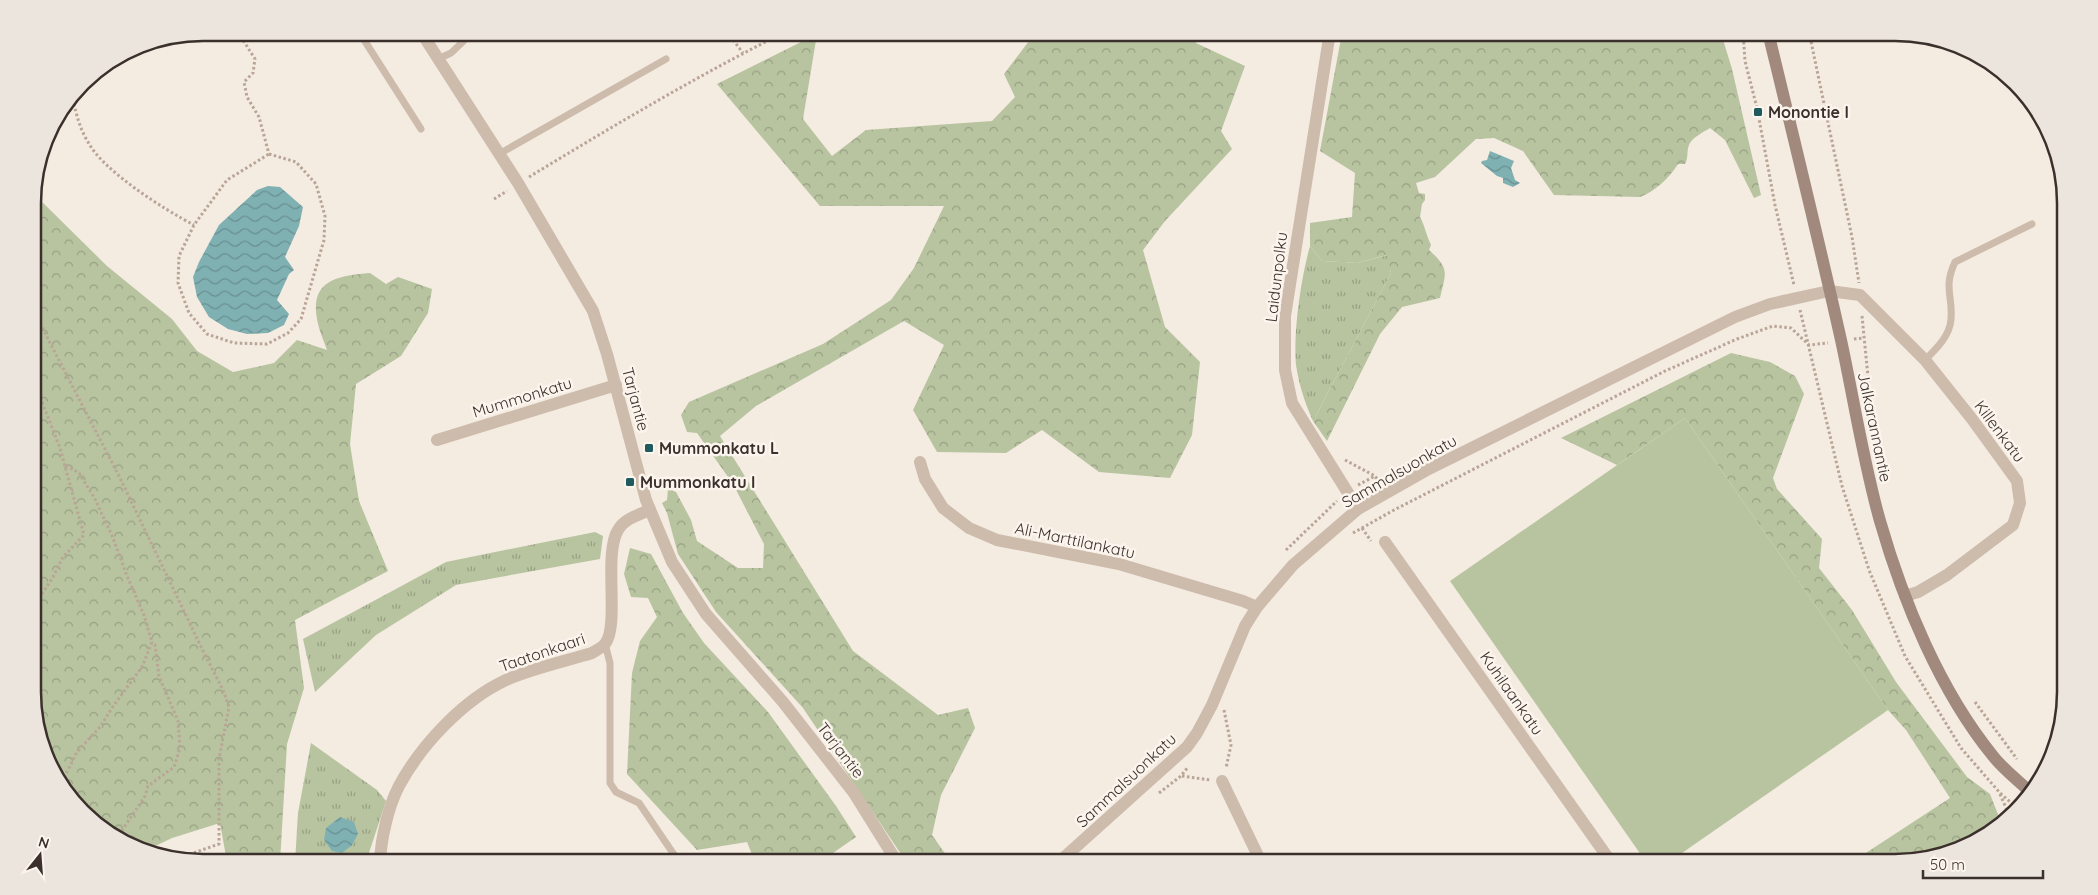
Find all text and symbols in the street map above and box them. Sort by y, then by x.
place label: Monontie I [1768,102,1849,122]
marker: Monontie I [1752,106,1764,118]
street label: Laidunpolku [1261,231,1291,323]
street label: Tarjantie [618,365,654,433]
street label: Jalkarannantie [1854,370,1896,484]
street label: Mummonkatu [470,372,574,422]
street label: Killenkatu [1970,396,2030,466]
street label: Sammalsuonkatu [1338,430,1460,512]
place label: Mummonkatu L [659,438,779,458]
marker: Mummonkatu L [643,442,655,454]
place label: Mummonkatu I [640,472,755,492]
marker: Mummonkatu I [624,476,636,488]
street label: Ali-Marttilankatu [1013,517,1137,563]
street label: Taatonkaari [496,628,588,676]
street label: Kuhilaankatu [1476,647,1548,739]
street label: Tarjantie [813,718,869,782]
street label: Sammalsuonkatu [1072,729,1180,831]
north arrow [15,830,65,880]
text: N [36,832,51,853]
scale bar [1923,848,2043,880]
text: 50 m [1930,855,1965,874]

